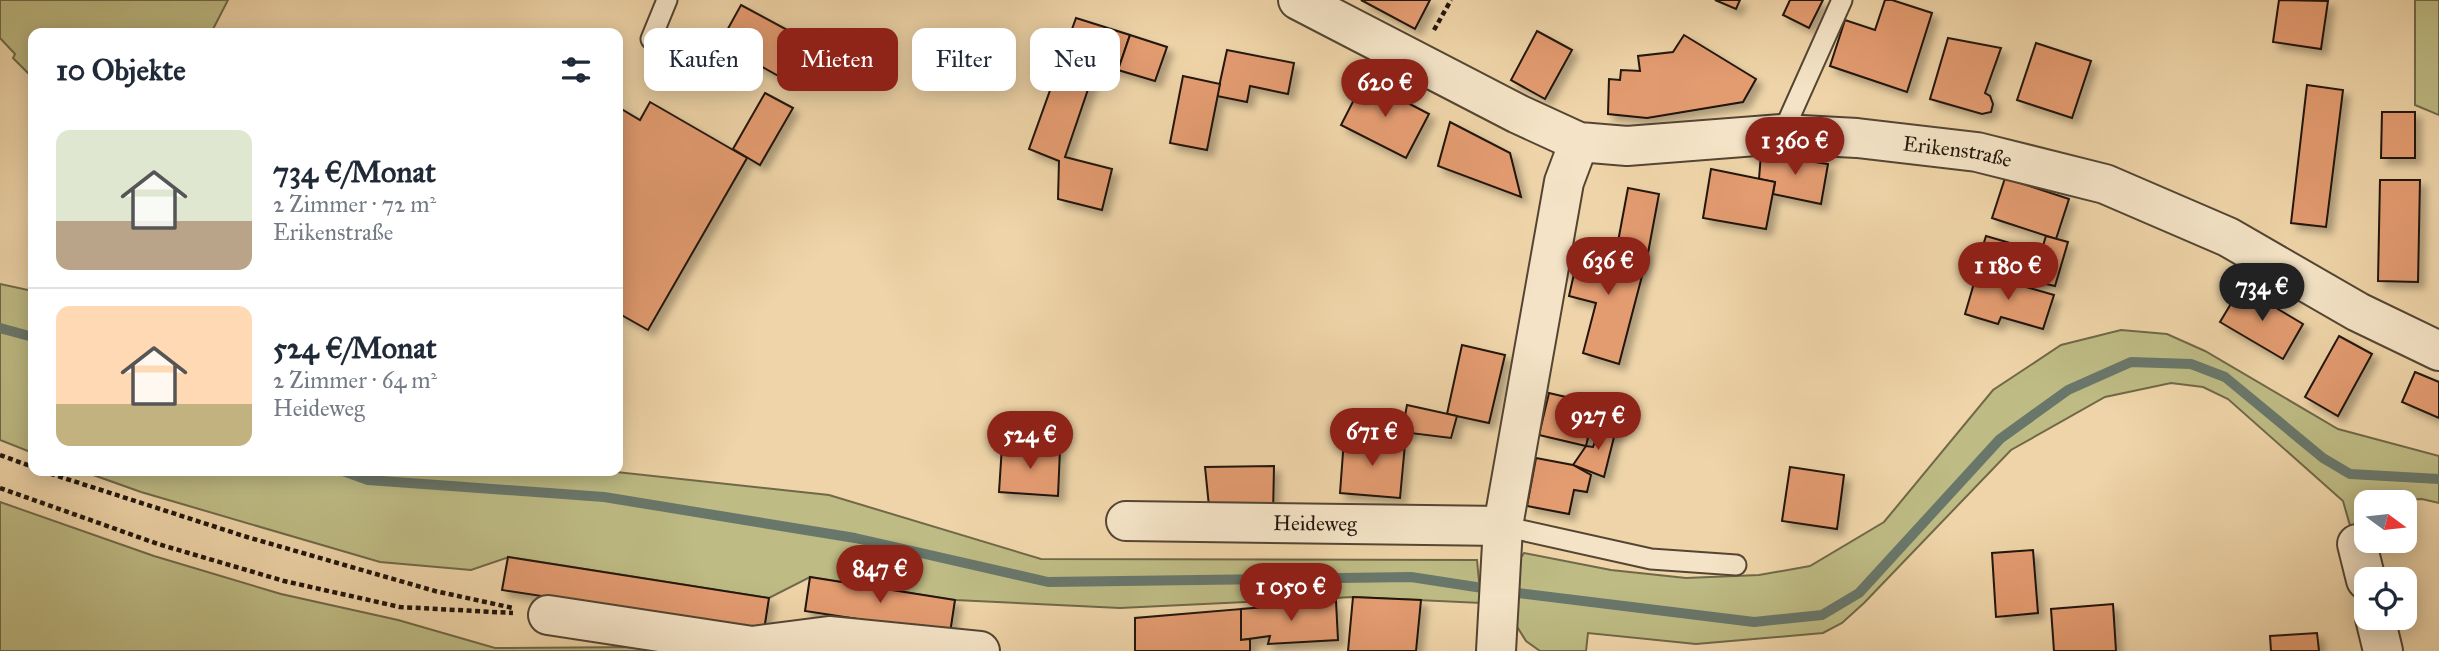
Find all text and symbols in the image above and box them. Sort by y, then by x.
chip: Kaufen [644,28,763,91]
chip: Mieten [777,28,898,91]
chip: Filter [912,28,1016,91]
chip: Neu [1030,28,1120,91]
icon: filters [557,51,595,89]
text: 10 Objekte [56,52,186,88]
pin: 620 € [1336,60,1434,119]
text: 620 € [1357,68,1413,96]
pin: 1 360 € [1730,118,1860,177]
text: 1 360 € [1761,126,1829,154]
street label: Erikenstraße [1902,130,2015,173]
text: 734 €/Monat [273,154,436,190]
icon: home [112,158,196,242]
text: 2 Zimmer · 72 m² [273,190,436,218]
text: Erikenstraße [273,218,393,246]
pin: 636 € [1559,238,1657,297]
pin: 1 180 € [1943,243,2073,302]
text: 636 € [1582,246,1634,274]
text: 1 180 € [1974,251,2042,279]
pin: 734 € [2213,264,2311,323]
text: 734 € [2235,272,2289,300]
text: 524 €/Monat [273,330,437,366]
icon: home [112,334,196,418]
text: 2 Zimmer · 64 m² [273,366,437,394]
pin: 927 € [1549,392,1647,452]
text: Heideweg [273,394,365,422]
text: 927 € [1571,401,1625,429]
pin: 671 € [1323,408,1421,468]
pin: 524 € [981,412,1079,471]
text: 671 € [1346,417,1398,445]
text: 524 € [1003,420,1057,448]
north arrow [2354,490,2417,553]
map controls [2354,490,2417,630]
street label: Heideweg [1273,510,1357,537]
pin: 847 € [831,546,929,605]
text: 847 € [852,554,908,582]
pin: 1 050 € [1226,564,1356,623]
button: locate [2354,567,2417,630]
text: 1 050 € [1256,572,1326,600]

